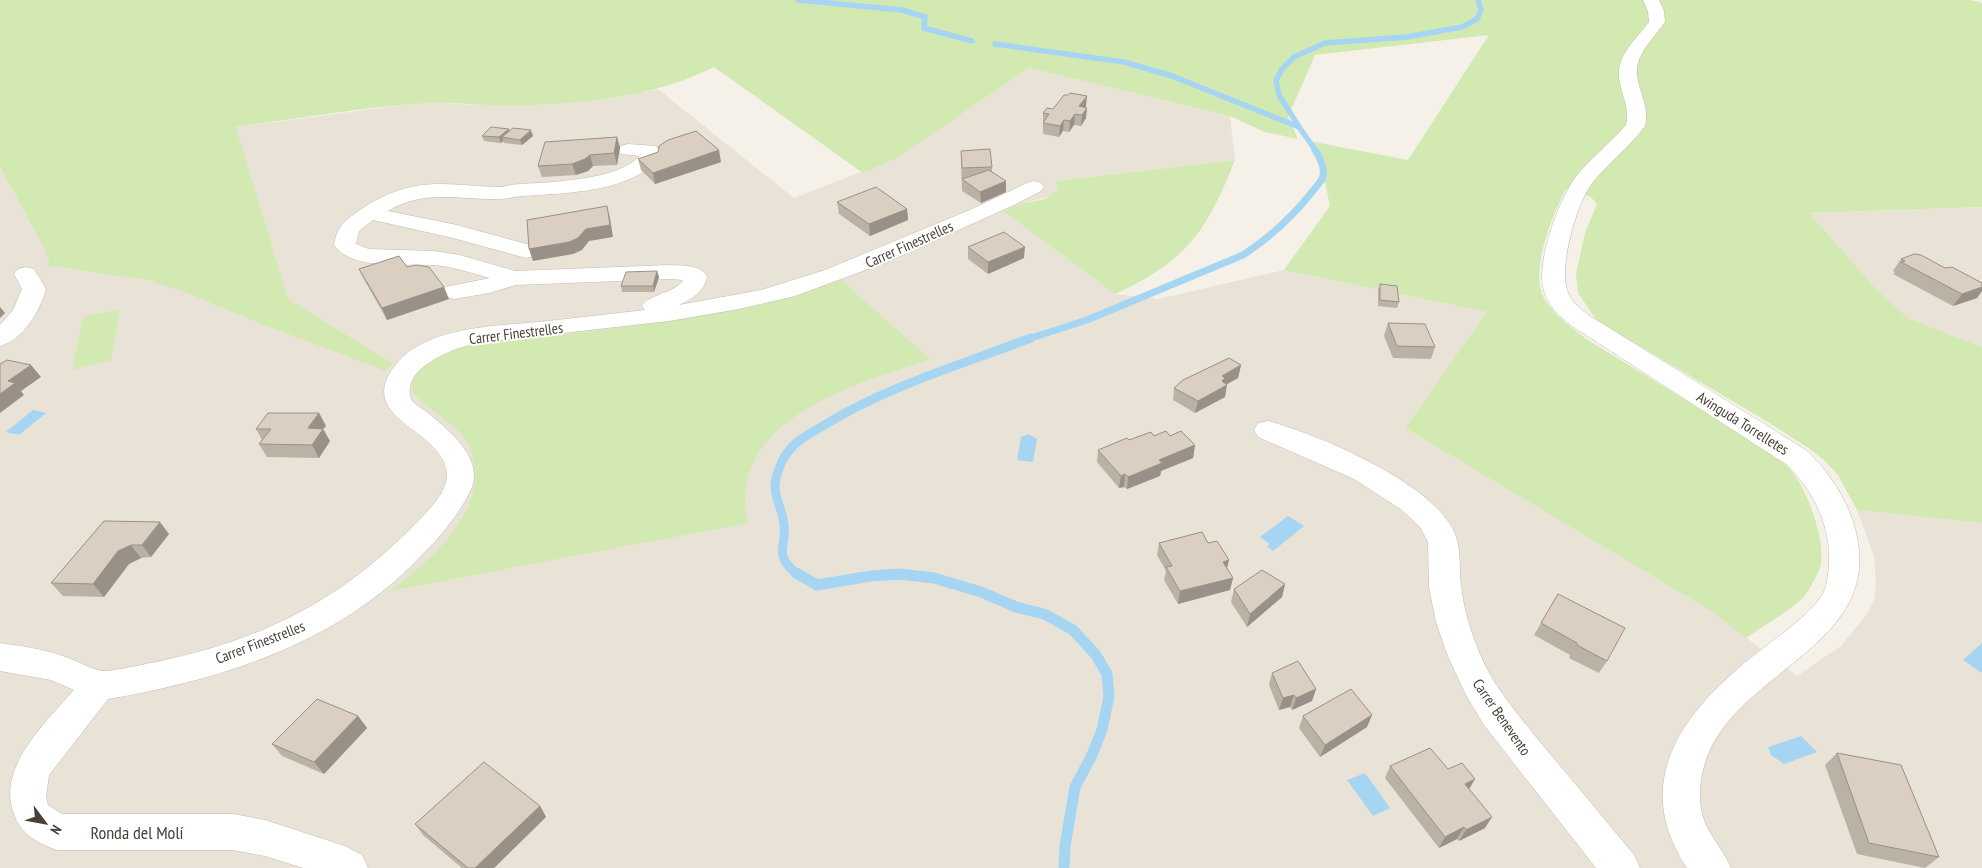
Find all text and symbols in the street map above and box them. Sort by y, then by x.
street label: Carrer Finestrelles [862,216,956,272]
street label: Carrer Finestrelles [468,318,564,348]
street label: Avinguda Torrelletes [1693,387,1793,459]
street label: Carrer Finestrelles [213,616,307,668]
street label: Carrer Benevento [1469,675,1535,759]
north arrow [20,798,70,848]
street label: Ronda del Molí [90,821,184,844]
text: N [46,822,66,838]

